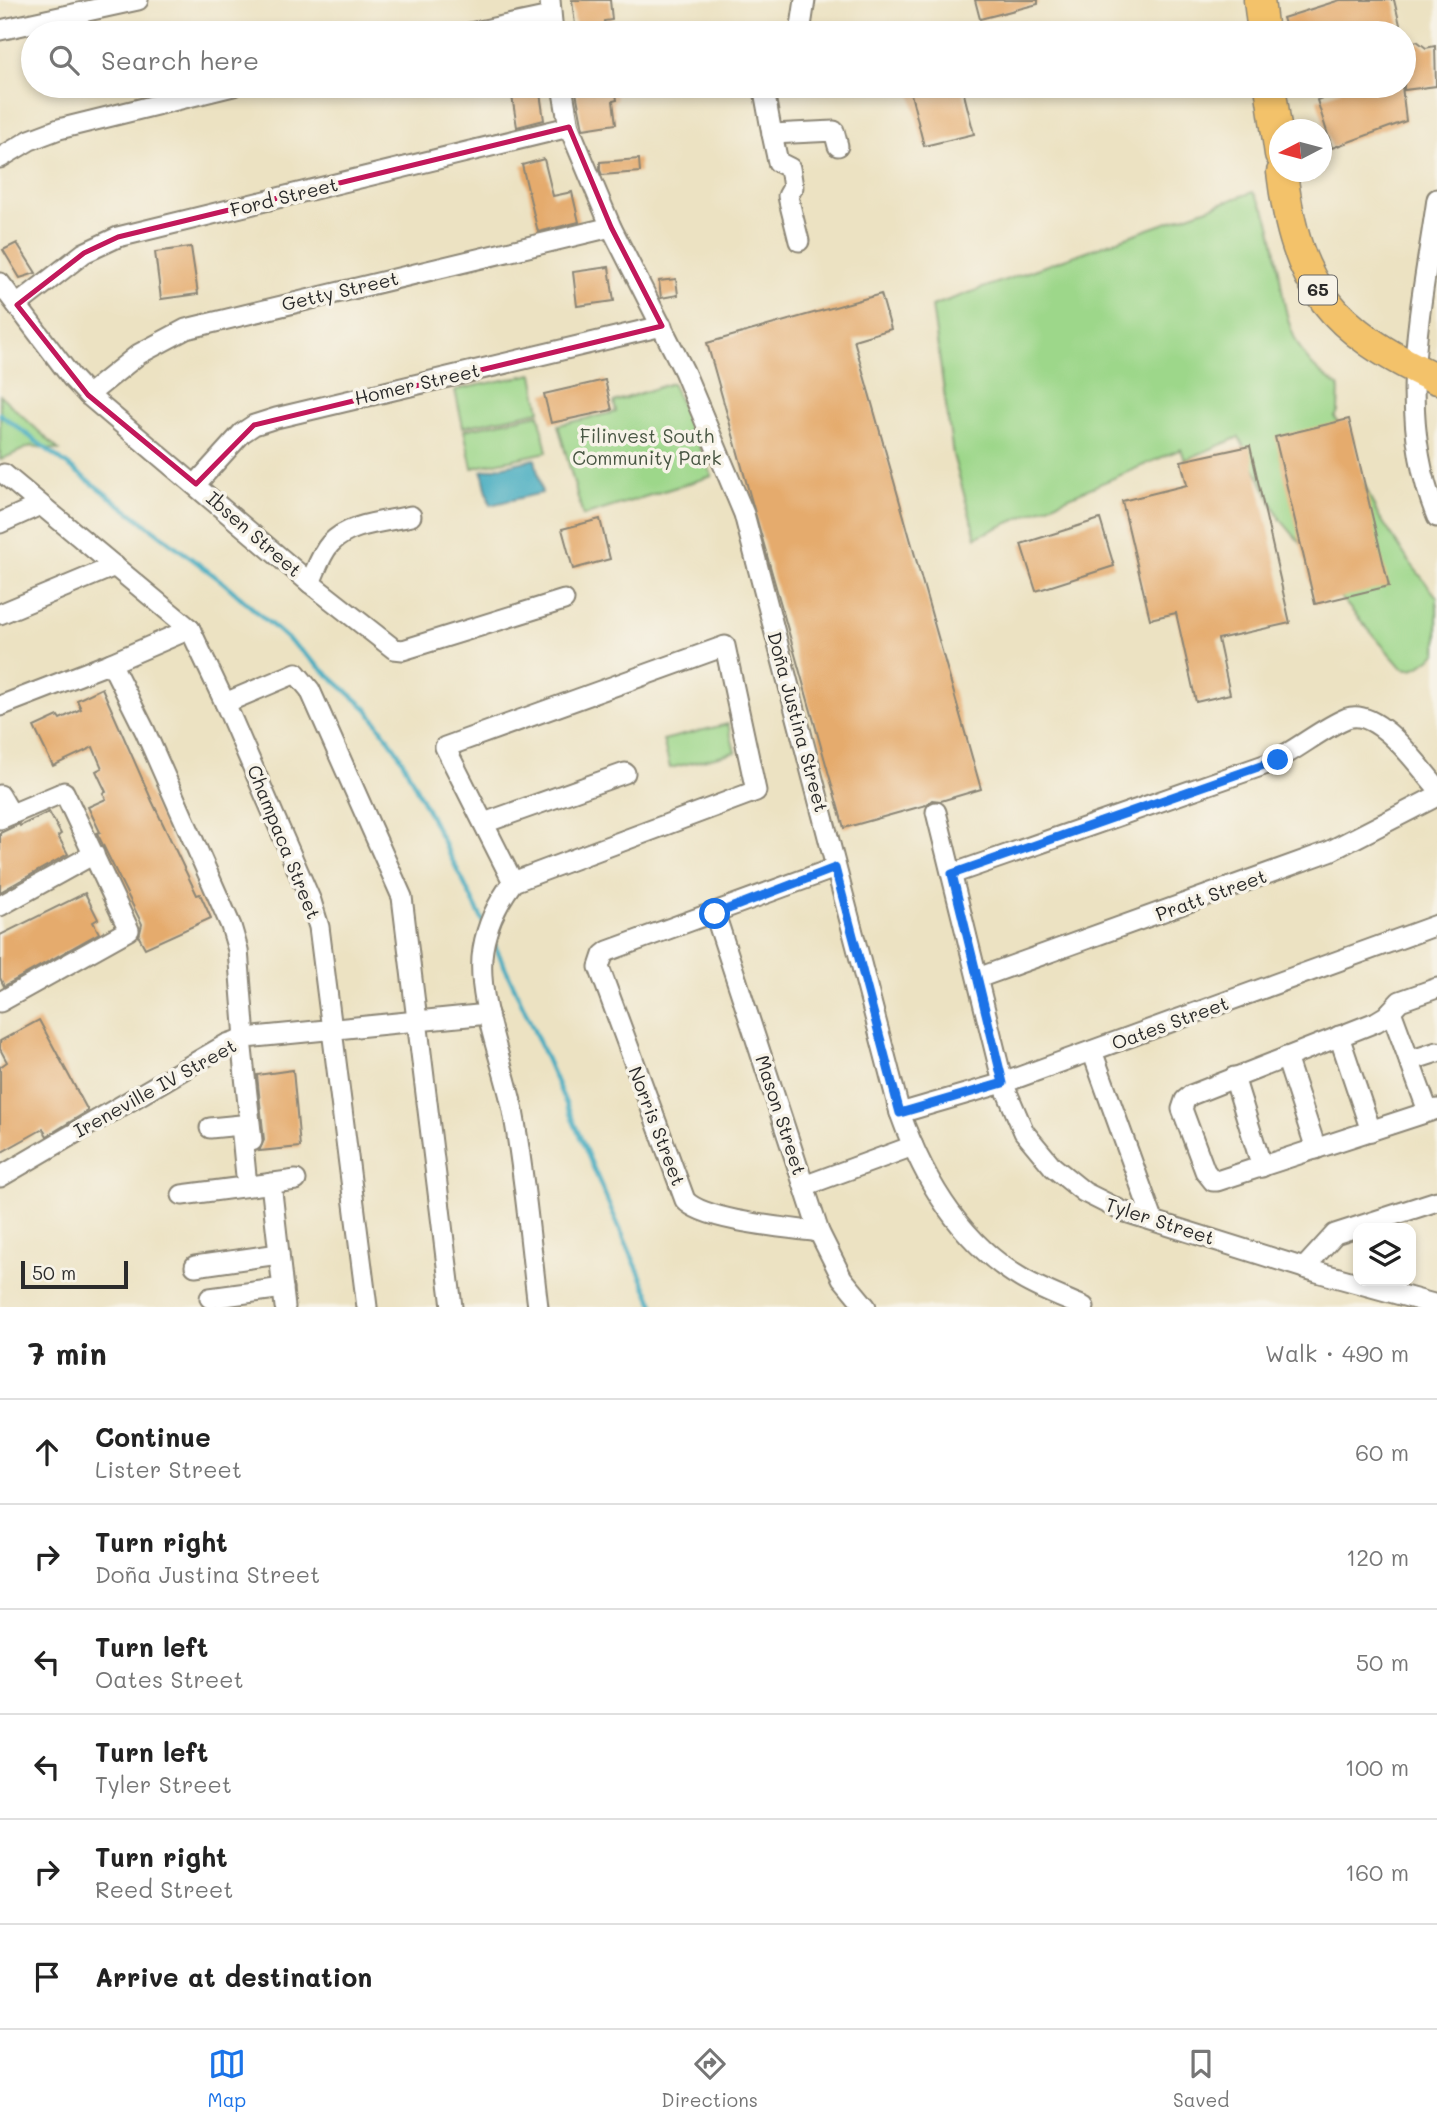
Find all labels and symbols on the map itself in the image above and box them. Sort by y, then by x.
north arrow [1269,119,1332,182]
street label: Ford Street [227,171,340,222]
street label: Getty Street [279,265,401,316]
road number: 65 [1299,276,1337,304]
street label: Homer Street [352,357,482,410]
park label: Filinvest South Community Park [572,423,722,470]
street label: Ibsen Street [201,485,307,582]
street label: Doña Justina Street [762,629,835,815]
route end [1262,744,1293,775]
street label: Champaca Street [242,761,327,923]
street label: Pratt Street [1152,863,1270,926]
route start [699,898,730,929]
street label: Oates Street [1108,990,1232,1055]
street label: Ireneville IV Street [69,1032,241,1143]
street label: Mason Street [750,1052,813,1178]
street label: Norris Street [623,1063,692,1189]
street label: Tyler Street [1102,1191,1218,1250]
scale bar [21,1258,128,1290]

